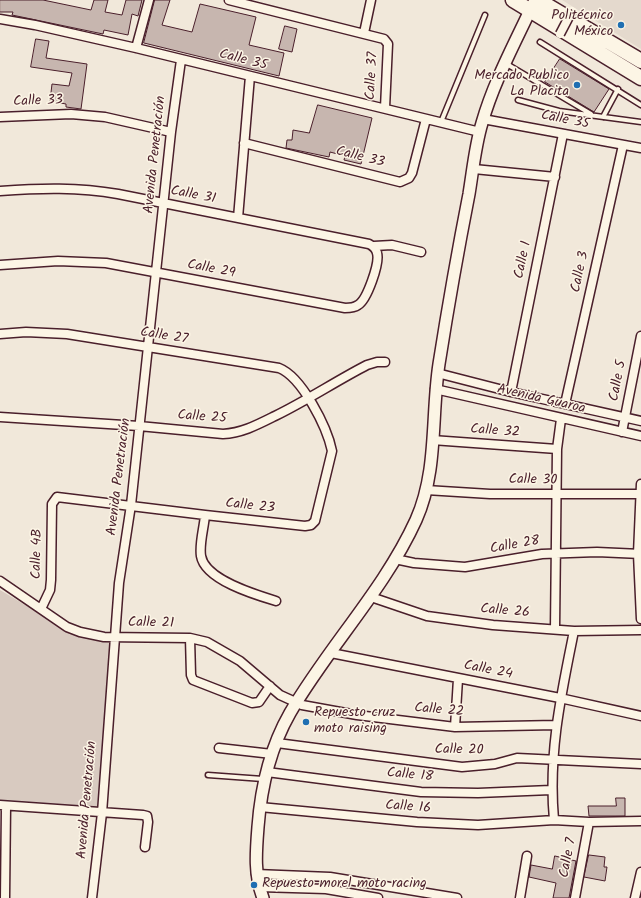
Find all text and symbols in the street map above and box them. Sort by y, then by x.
place label: Politécnico México [551,9,613,42]
marker: Politécnico México [616,20,626,30]
street label: Calle 35 [217,47,269,75]
street label: Calle 37 [363,52,383,100]
place label: Mercado Publico La Placita [474,69,569,102]
marker: Mercado Publico La Placita [572,80,582,90]
street label: Calle 33 [13,93,63,111]
street label: Avenida Penetración [141,95,171,215]
street label: Calle 35 [539,108,591,134]
street label: Calle 33 [334,144,386,172]
street label: Calle 31 [169,183,217,209]
street label: Calle 1 [512,240,536,280]
street label: Calle 3 [568,250,594,294]
street label: Calle 29 [185,257,237,283]
street label: Calle 27 [139,325,189,349]
street label: Calle 5 [607,359,631,403]
street label: Avenida Guaroa [495,382,587,418]
street label: Calle 25 [177,408,227,428]
street label: Avenida Penetración [104,417,136,537]
street label: Calle 32 [470,422,520,442]
street label: Calle 30 [508,472,558,490]
street label: Calle 23 [224,496,276,518]
street label: Calle 4B [29,529,47,579]
street label: Calle 28 [489,533,541,559]
street label: Calle 26 [480,601,530,623]
street label: Calle 21 [128,615,174,633]
street label: Calle 24 [462,658,514,684]
street label: Calle 22 [413,700,465,722]
place label: Repuesto cruz moto raising [314,706,395,738]
marker: Repuesto cruz moto raising [301,717,311,727]
street label: Avenida Penetración [74,740,102,860]
street label: Calle 20 [434,742,484,760]
street label: Calle 18 [386,766,434,786]
street label: Calle 16 [385,798,431,818]
street label: Calle 7 [557,837,581,879]
place label: Repuesto morel moto racing [262,877,427,893]
marker: Repuesto morel moto racing [249,880,259,890]

